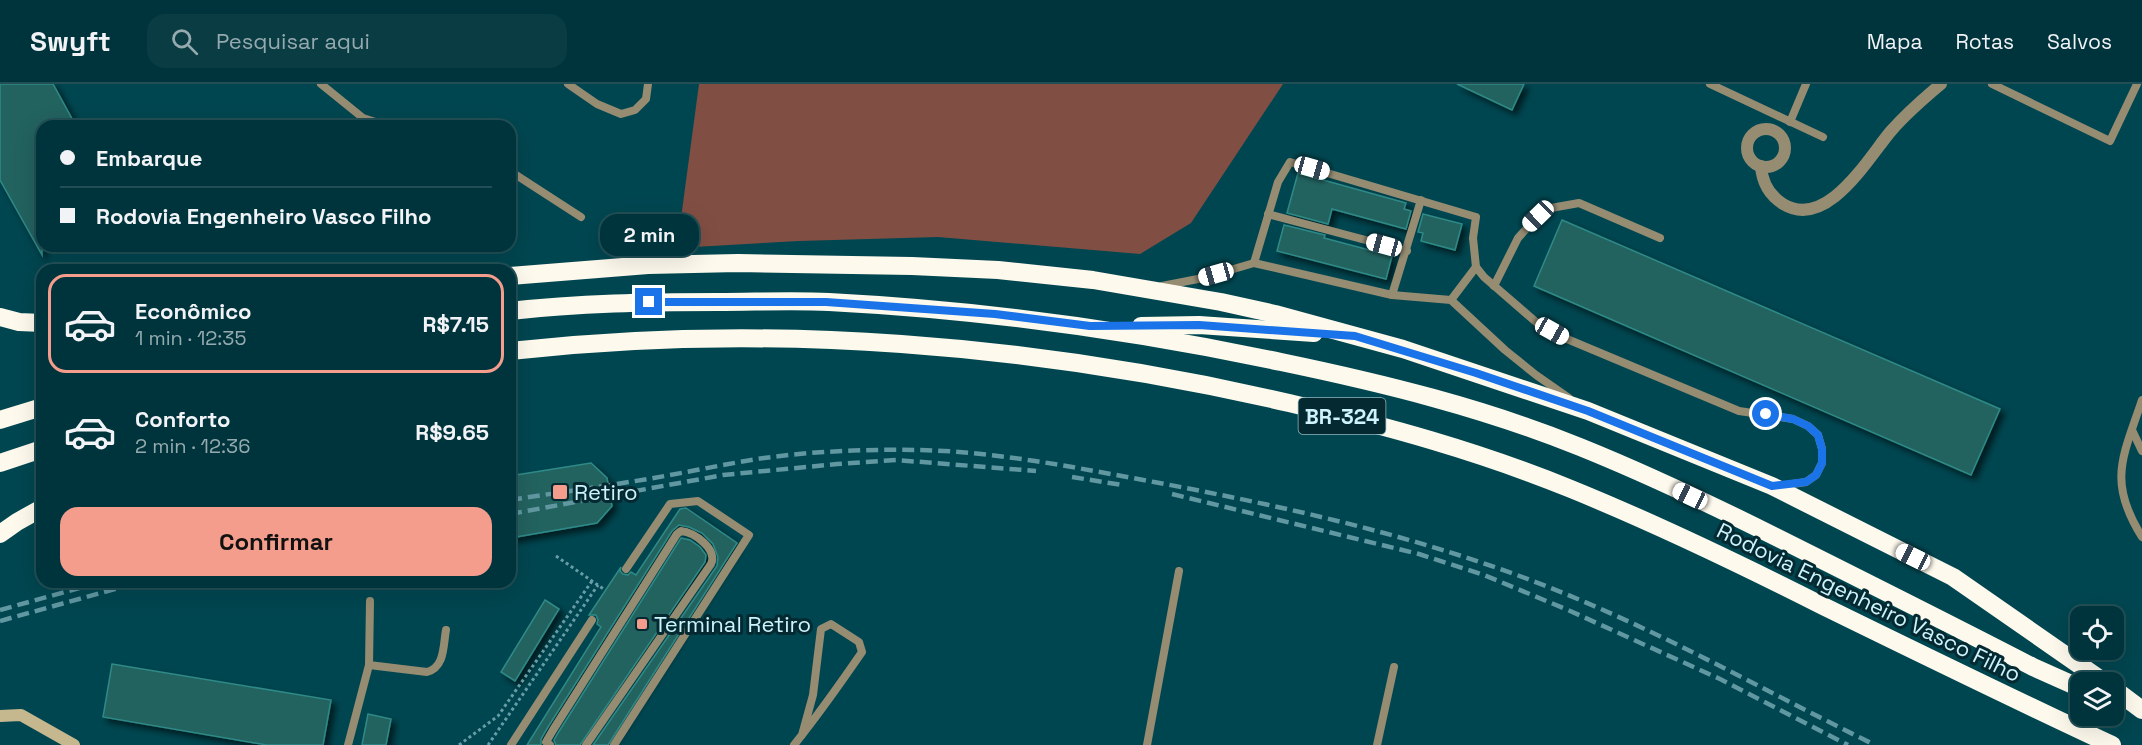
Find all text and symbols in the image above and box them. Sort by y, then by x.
search box [147,14,567,68]
text: Swyft [30,23,111,59]
icon: search [168,25,201,58]
text: Pesquisar aqui [216,27,370,55]
text: Mapa [1867,28,1922,55]
text: Rotas [1955,28,2014,55]
text: Salvos [2047,28,2112,55]
text: Embarque [96,144,202,172]
car [1292,154,1332,182]
car [1519,197,1557,235]
text: Rodovia Engenheiro Vasco Filho [96,202,432,230]
callout: 2 min [600,215,698,257]
text: 2 min [624,222,675,248]
car [1364,232,1404,258]
car [1196,260,1236,288]
route end [635,288,662,315]
icon: car [63,297,117,351]
text: Econômico [135,297,252,325]
text: R$7.15 [423,310,489,338]
car [1532,314,1572,348]
text: 1 min · 12:35 [135,325,246,351]
road number: BR-324 [1298,398,1386,434]
route start [1752,400,1779,427]
icon: car [63,405,117,459]
text: Conforto [135,405,230,433]
text: R$9.65 [415,418,489,446]
text: 2 min · 12:36 [135,433,250,459]
place label: Retiro [574,478,637,506]
car [1670,480,1710,512]
marker: Retiro [551,483,569,501]
button: Confirmar [60,507,492,576]
street label: Rodovia Engenheiro Vasco Filho [1712,516,2026,688]
car [1893,541,1933,573]
map controls [2070,606,2124,726]
button: locate [2070,606,2124,660]
place label: Terminal Retiro [654,610,811,638]
marker: Terminal Retiro [635,617,649,631]
button: layers [2070,672,2124,726]

